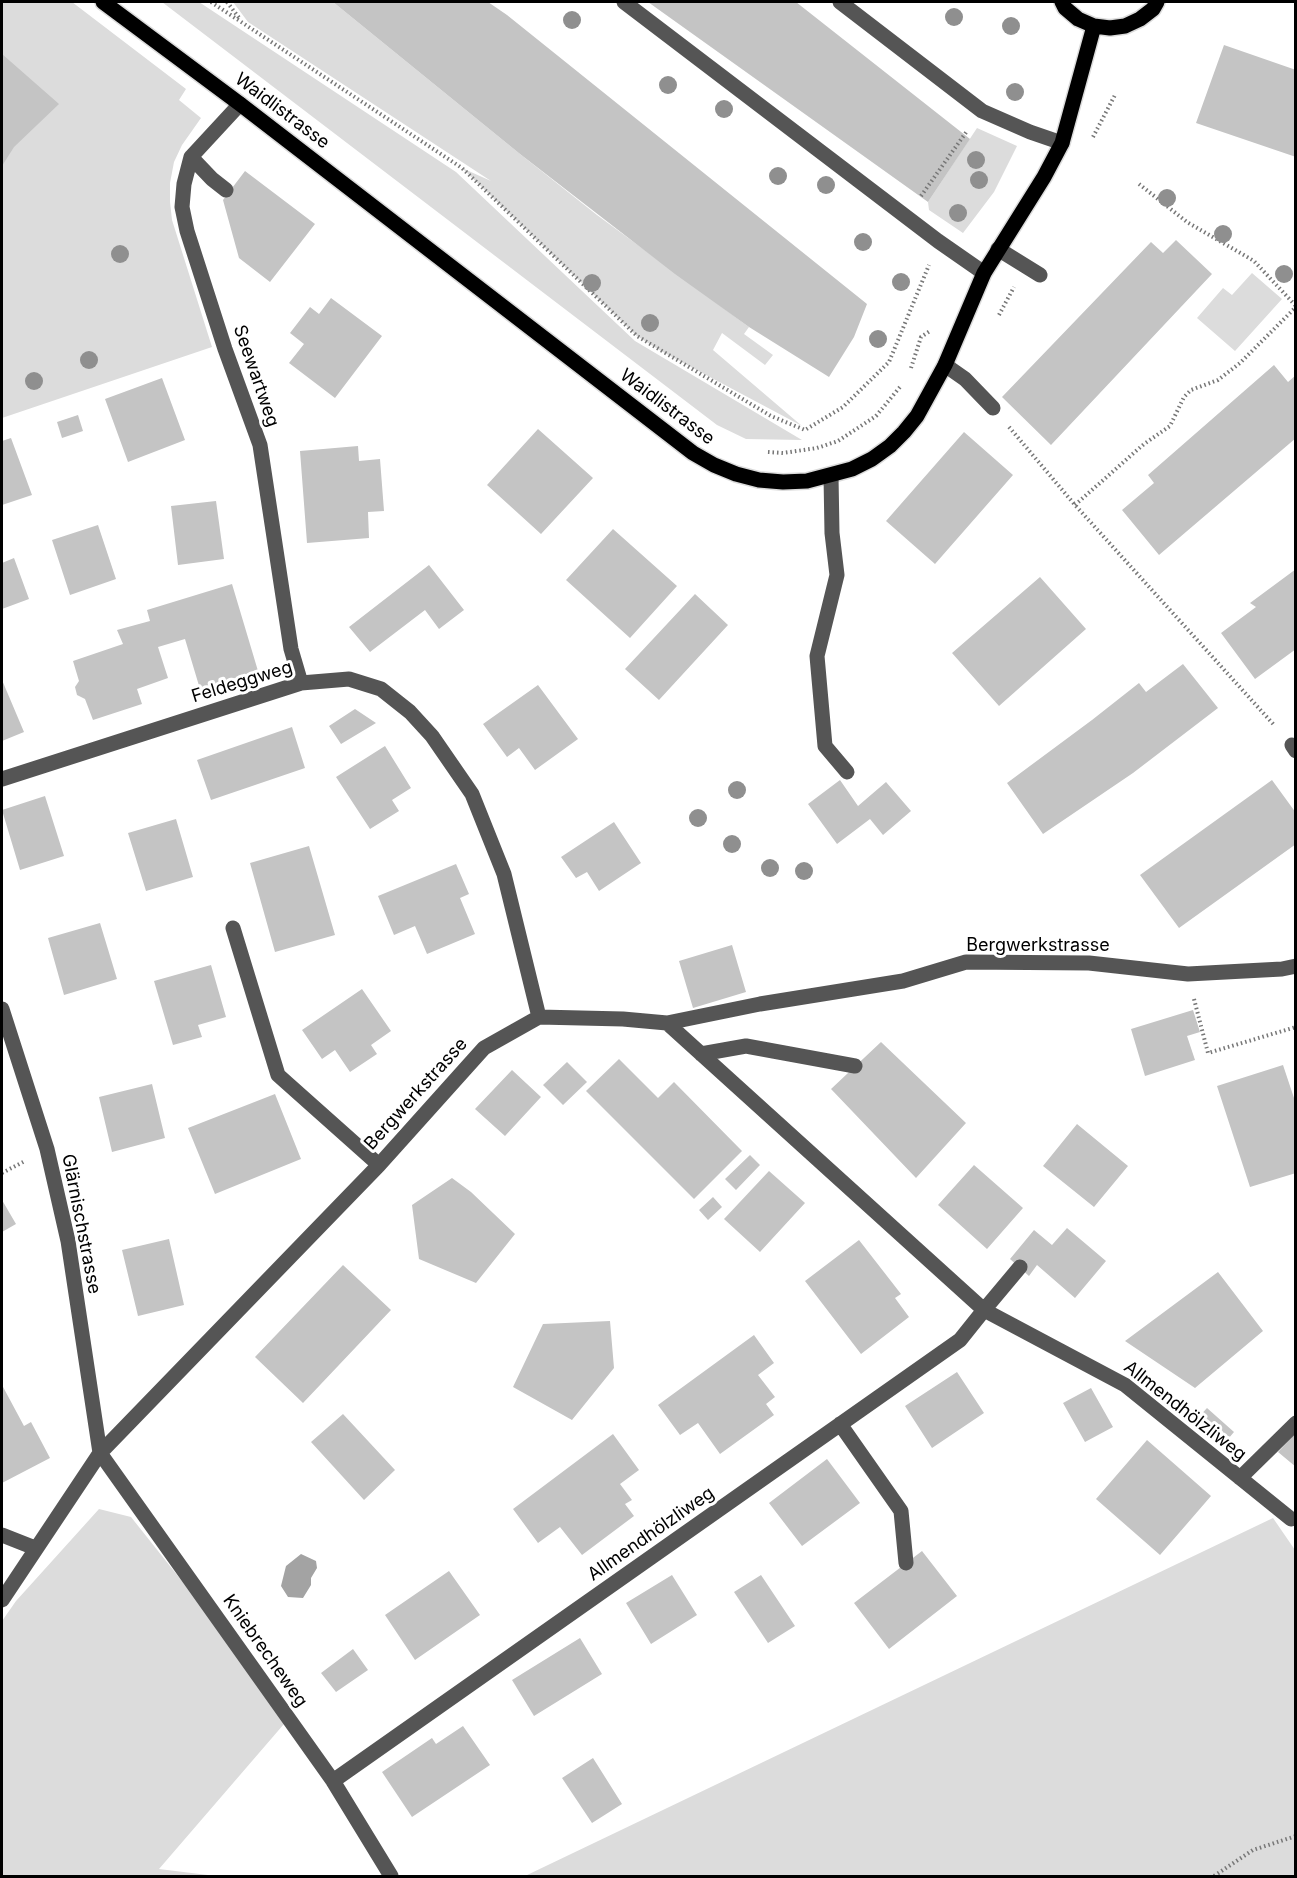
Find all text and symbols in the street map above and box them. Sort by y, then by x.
street label: Waidlistrasse [230,68,334,154]
street label: Seewartweg [229,322,283,430]
street label: Waidlistrasse [615,364,719,450]
street label: Feldeggweg [189,656,295,708]
street label: Bergwerkstrasse [966,935,1110,957]
street label: Bergwerkstrasse [360,1033,472,1155]
street label: Glärnischstrasse [57,1152,105,1296]
street label: Allmendhölzliweg [1119,1356,1251,1466]
street label: Allmendhölzliweg [584,1482,718,1586]
street label: Kniebrecheweg [218,1590,312,1712]

